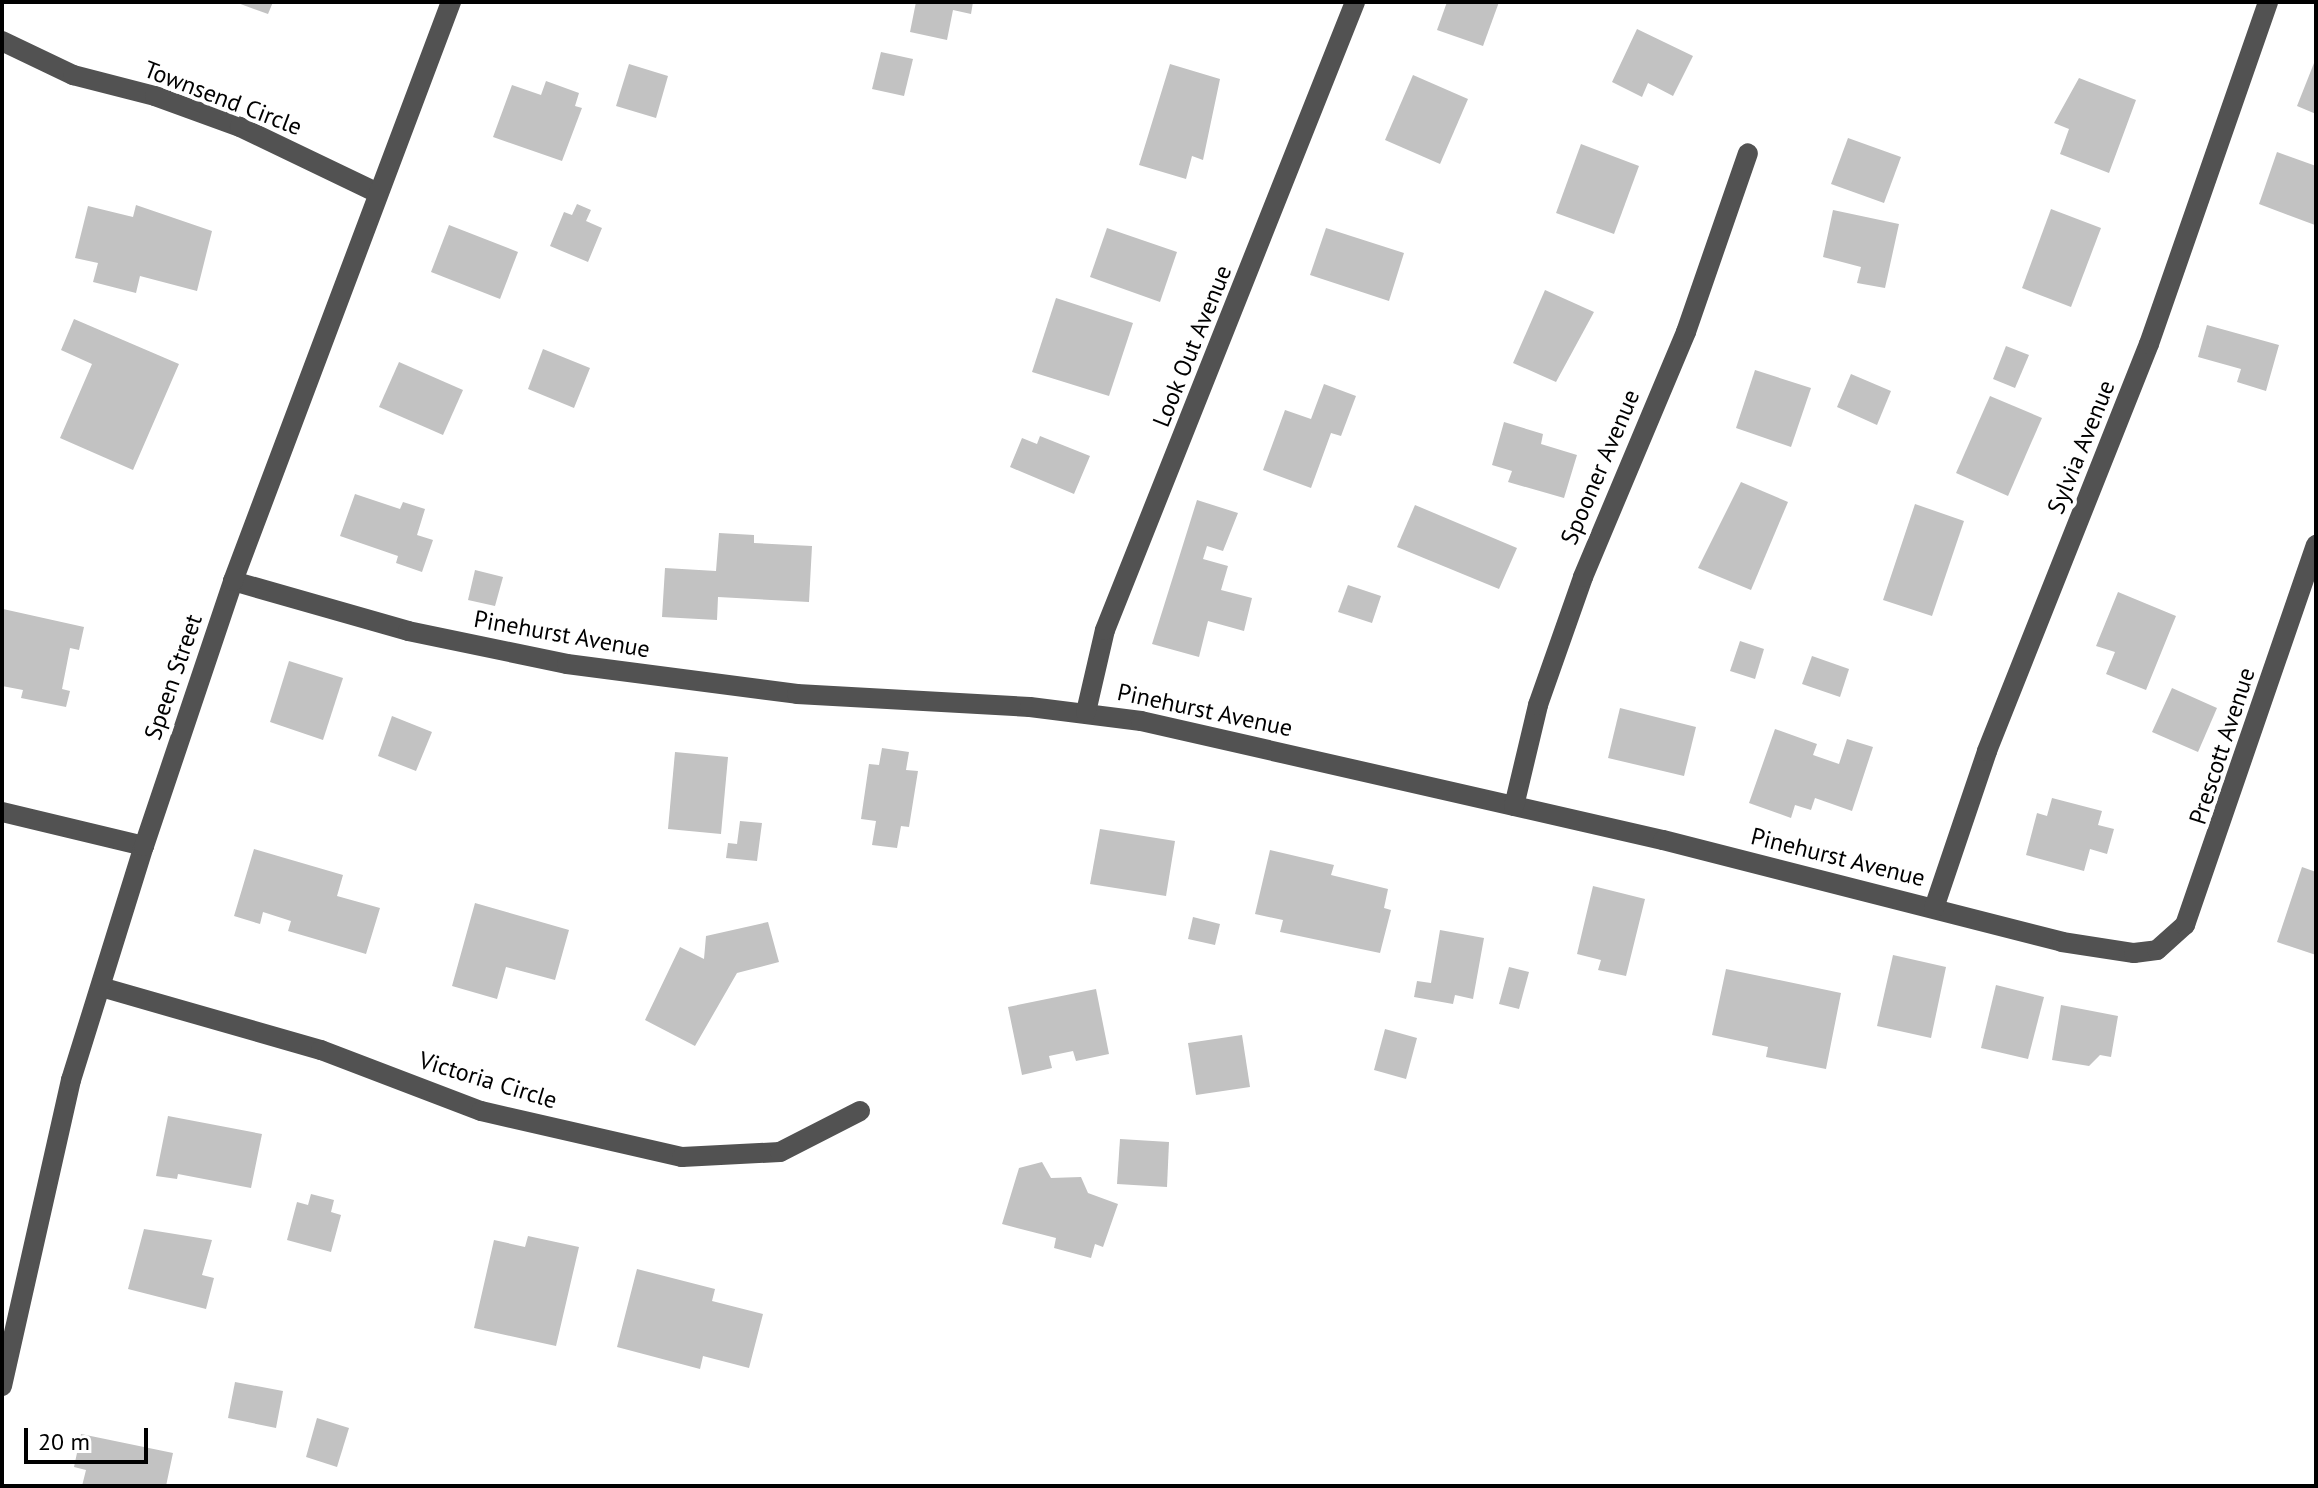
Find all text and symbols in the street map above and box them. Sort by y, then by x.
street label: Townsend Circle [140,55,306,141]
street label: Look Out Avenue [1146,260,1238,432]
street label: Sylvia Avenue [2041,376,2121,518]
street label: Spooner Avenue [1554,385,1646,549]
street label: Pinehurst Avenue [471,604,653,664]
street label: Speen Street [138,611,208,743]
street label: Prescott Avenue [2183,664,2261,828]
street label: Pinehurst Avenue [1114,677,1296,743]
street label: Pinehurst Avenue [1748,821,1928,893]
street label: Victoria Circle [415,1045,561,1115]
scale bar [28,1412,152,1462]
text: 20 m [38,1426,90,1457]

